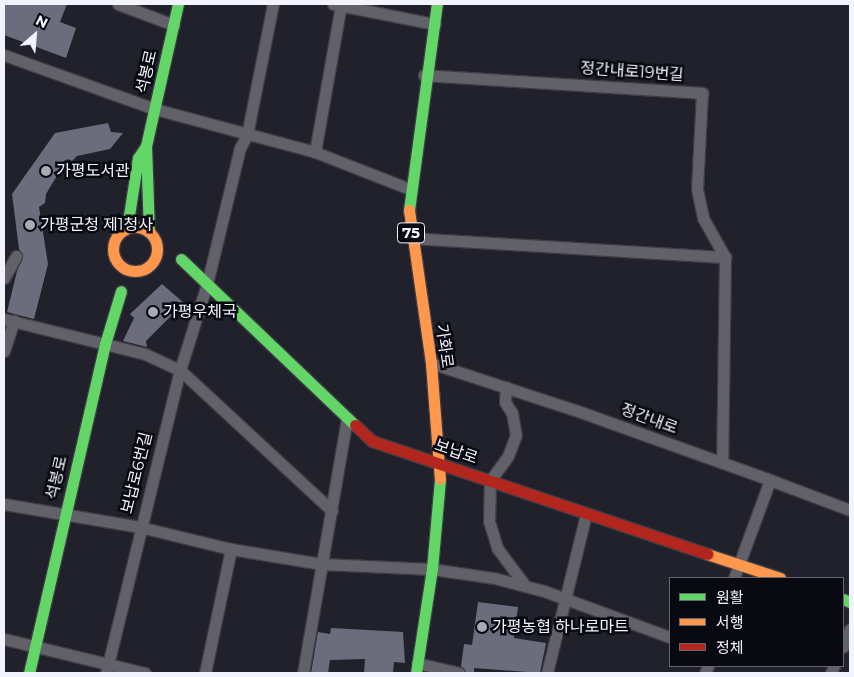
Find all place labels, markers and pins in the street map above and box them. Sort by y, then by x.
place label: 가평도서관 [56,161,130,181]
marker: 가평도서관 [40,165,52,177]
place label: 가평군청 제1청사 [40,215,153,235]
marker: 가평군청 제1청사 [24,219,36,231]
place label: 가평우체국 [163,302,237,322]
marker: 가평우체국 [147,306,159,318]
place label: 가평농협 하나로마트 [492,617,629,637]
marker: 가평농협 하나로마트 [476,621,488,633]

